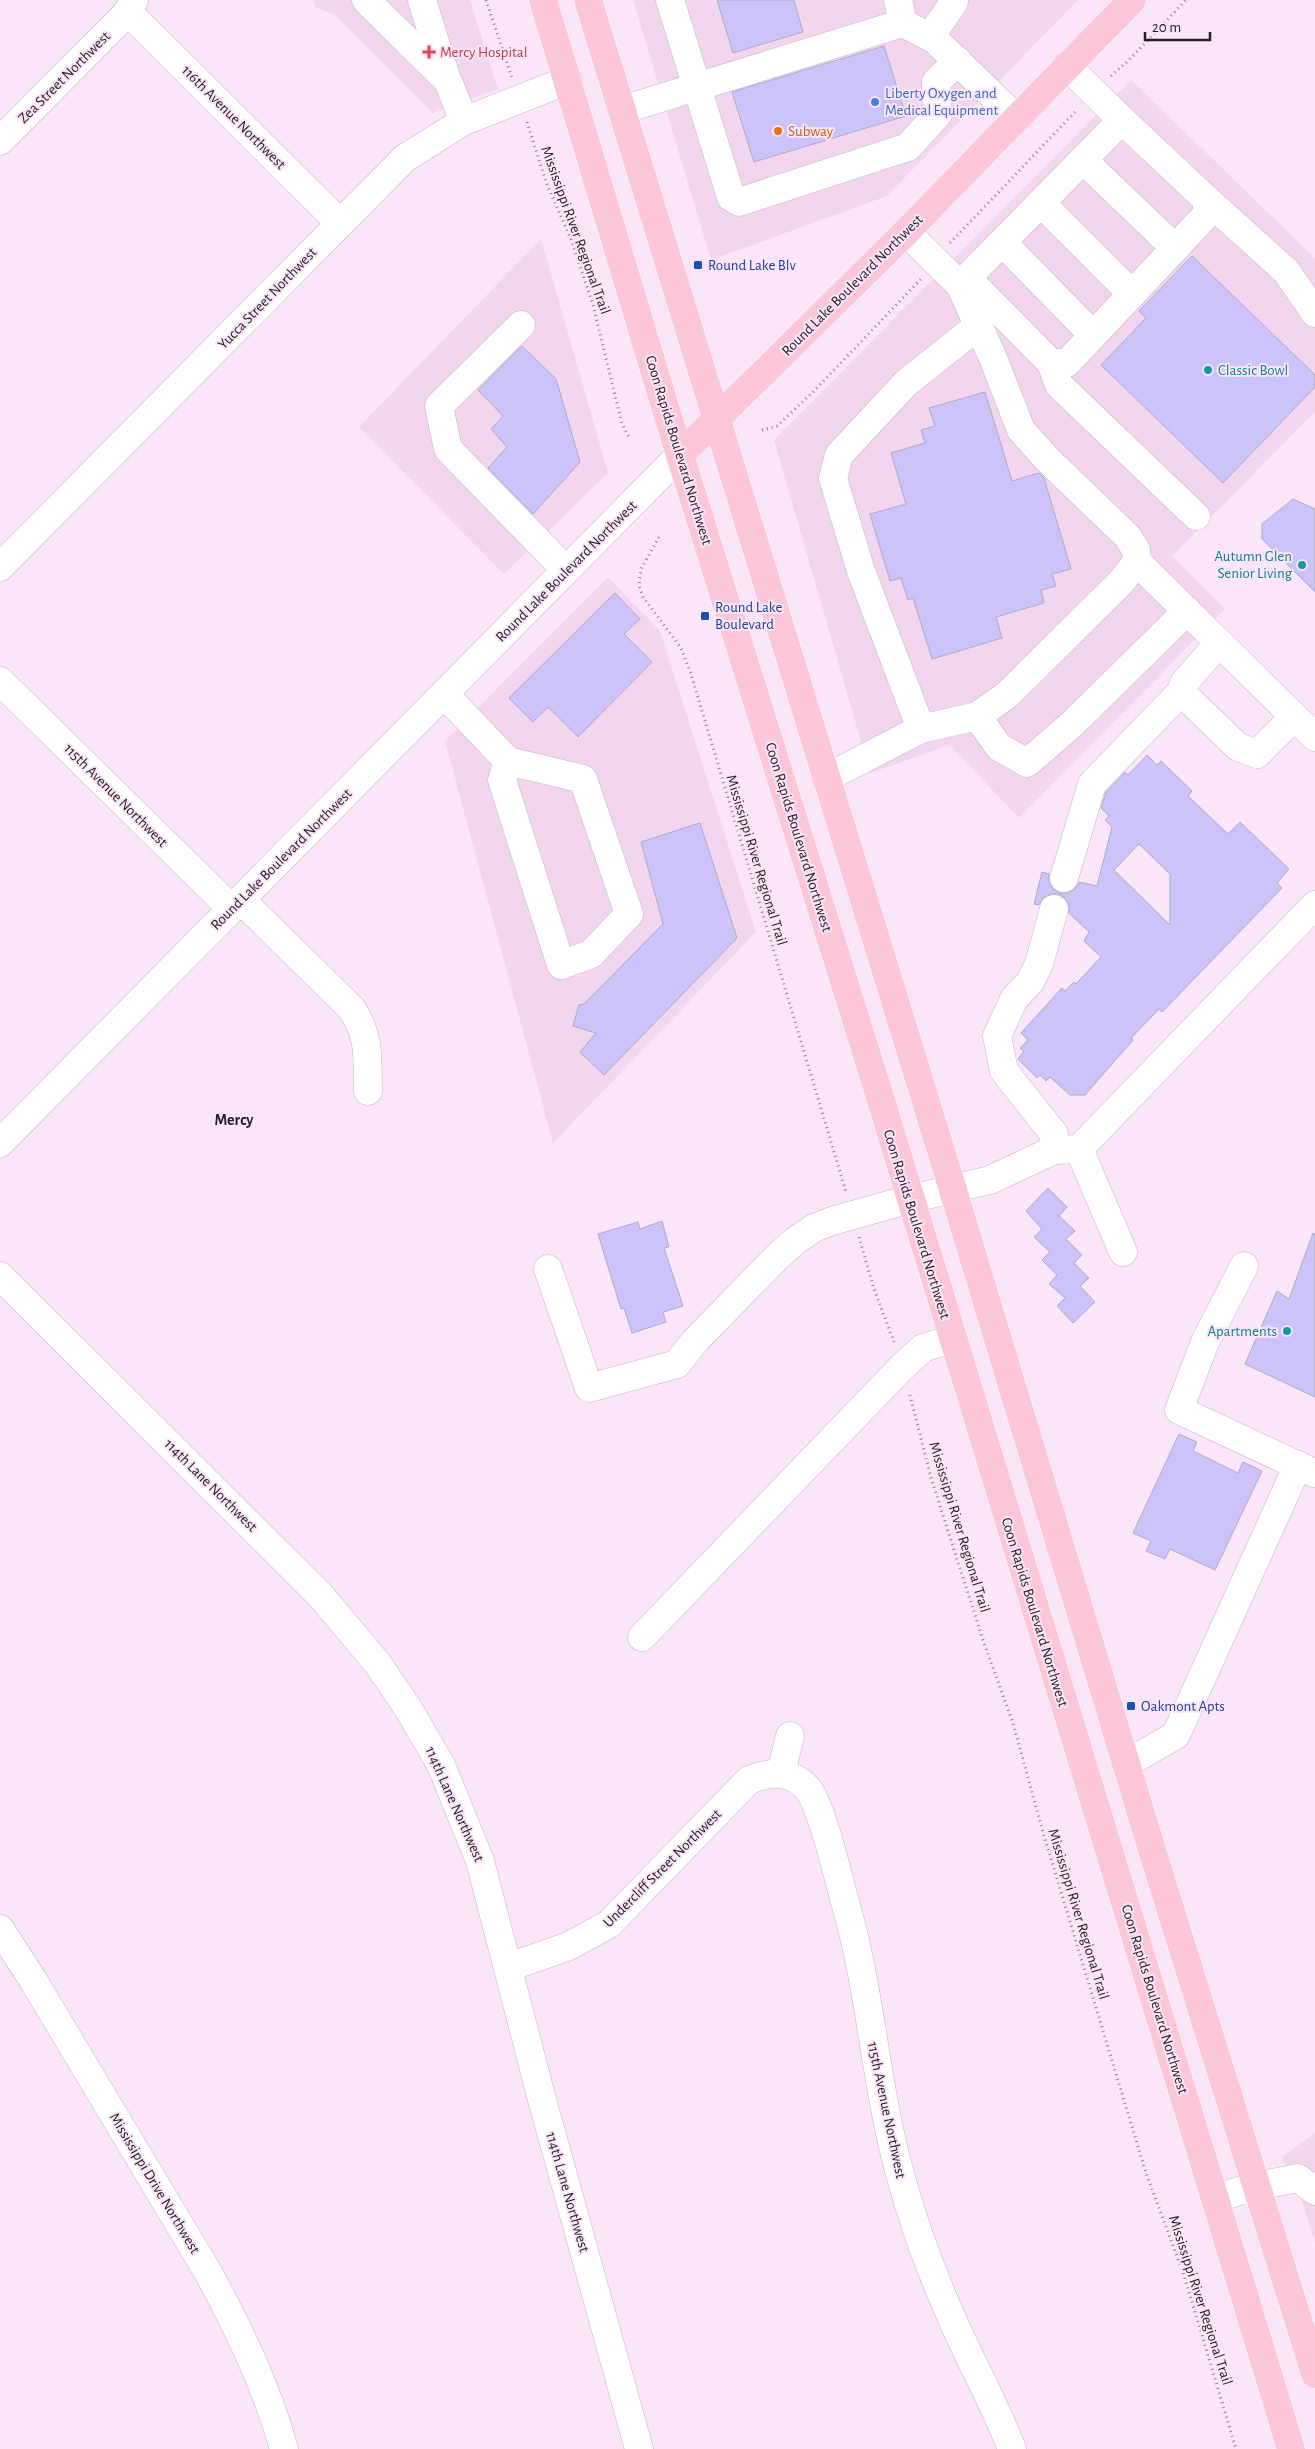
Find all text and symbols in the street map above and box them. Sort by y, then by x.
scale bar [1145,10,1210,42]
text: 20 m [1152,20,1181,35]
street label: Zea Street Northwest [16,28,113,126]
marker: Mercy Hospital [422,45,436,59]
place label: Mercy Hospital [440,45,528,60]
street label: 116th Avenue Northwest [179,63,289,172]
place label: Liberty Oxygen and Medical Equipment [885,86,998,118]
marker: Liberty Oxygen and Medical Equipment [869,96,881,108]
place label: Subway [788,124,834,139]
marker: Subway [772,125,784,137]
street label: Mississippi River Regional Trail [538,144,613,316]
street label: Round Lake Boulevard Northwest [779,212,926,359]
street label: Yucca Street Northwest [215,245,320,352]
place label: Round Lake Blv [708,258,797,273]
marker: Round Lake Blv [692,259,704,271]
street label: Coon Rapids Boulevard Northwest [643,354,715,547]
place label: Classic Bowl [1218,363,1288,378]
marker: Classic Bowl [1202,364,1214,376]
street label: Round Lake Boulevard Northwest [493,498,640,645]
place label: Autumn Glen Senior Living [1214,549,1293,581]
marker: Autumn Glen Senior Living [1296,559,1308,571]
place label: Round Lake Boulevard [715,600,782,632]
marker: Round Lake Boulevard [699,610,711,622]
street label: 115th Avenue Northwest [61,741,170,850]
street label: Coon Rapids Boulevard Northwest [763,741,835,934]
street label: Mississippi River Regional Trail [723,773,790,947]
street label: Round Lake Boulevard Northwest [208,786,355,933]
district label: Mercy [215,1112,254,1129]
street label: Coon Rapids Boulevard Northwest [881,1128,953,1321]
place label: Apartments [1208,1324,1277,1339]
marker: Apartments [1281,1325,1293,1337]
street label: 114th Lane Northwest [161,1436,260,1535]
street label: Mississippi River Regional Trail [926,1440,993,1614]
street label: Coon Rapids Boulevard Northwest [999,1516,1071,1709]
place label: Oakmont Apts [1141,1699,1225,1714]
marker: Oakmont Apts [1125,1700,1137,1712]
street label: 114th Lane Northwest [422,1744,487,1864]
street label: Undercliff Street Northwest [600,1806,724,1930]
street label: Mississippi River Regional Trail [1045,1827,1112,2001]
street label: Coon Rapids Boulevard Northwest [1119,1903,1191,2096]
street label: 115th Avenue Northwest [865,2040,908,2180]
street label: Mississippi Drive Northwest [107,2110,203,2256]
street label: 114th Lane Northwest [543,2130,592,2254]
street label: Mississippi River Regional Trail [1166,2213,1235,2387]

